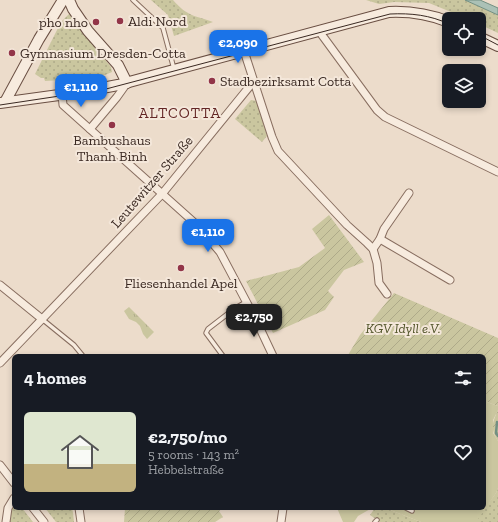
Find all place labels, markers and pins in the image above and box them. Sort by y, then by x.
place label: Aldi Nord [128,13,187,30]
place label: pho nho [39,14,88,31]
marker: Aldi Nord [115,16,125,26]
marker: pho nho [91,17,101,27]
pin: €2,090 [205,30,271,64]
place label: Gymnasium Dresden-Cotta [20,45,186,62]
marker: Gymnasium Dresden-Cotta [7,48,17,58]
place label: Stadbezirksamt Cotta [220,73,352,90]
pin: €1,110 [48,74,114,108]
marker: Stadbezirksamt Cotta [207,76,217,86]
marker: Bambushaus Thanh Binh [107,120,117,130]
place label: Bambushaus Thanh Binh [73,132,151,165]
pin: €1,110 [175,219,241,253]
marker: Fliesenhandel Apel [176,263,186,273]
place label: Fliesenhandel Apel [124,275,238,292]
pin: €2,750 [221,304,287,338]

